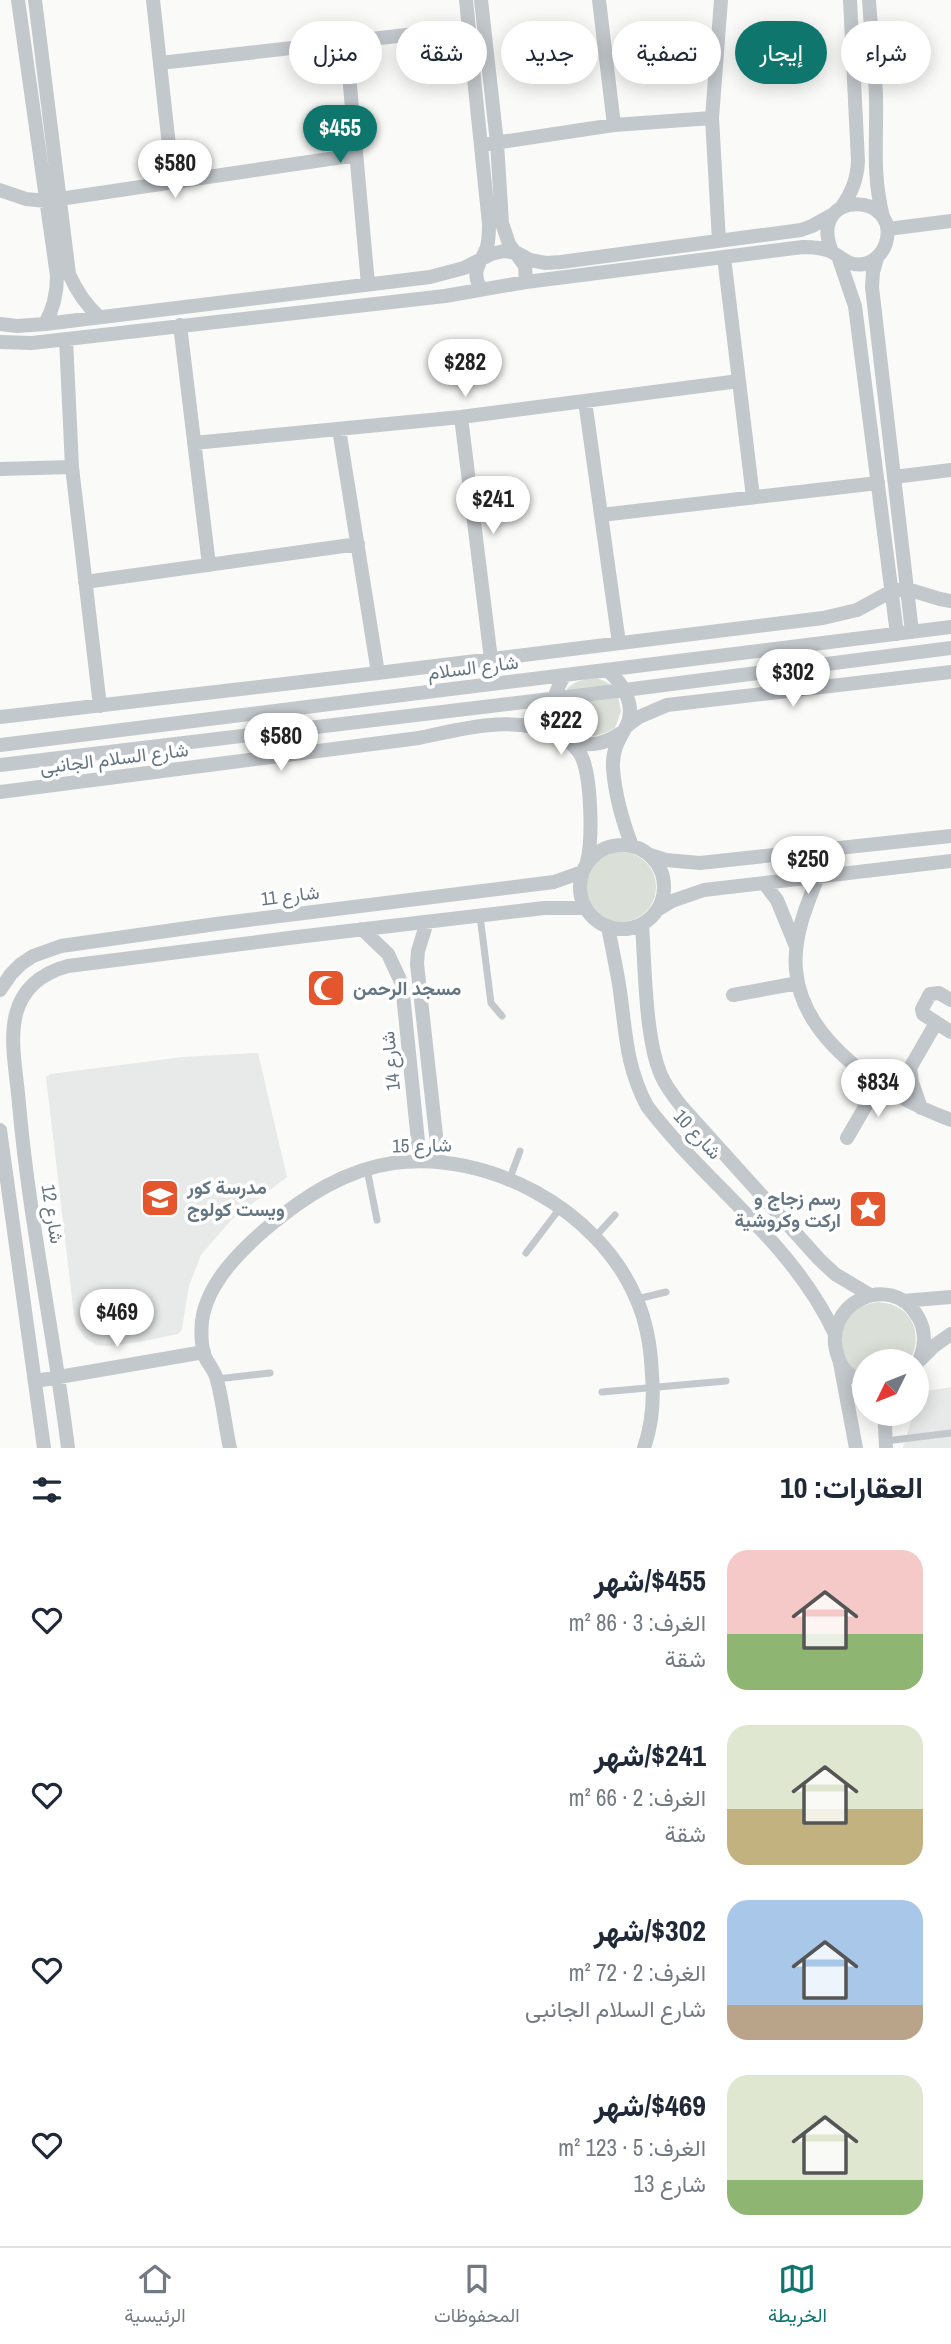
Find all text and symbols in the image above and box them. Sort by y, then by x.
chip: منزل [289,21,382,84]
chip: شقة [396,21,487,84]
chip: جديد [501,21,598,84]
chip: تصفية [612,21,721,84]
chip: إيجار [735,21,827,84]
chip: شراء [841,21,931,84]
pin: $455 [299,106,381,165]
text: $455 [319,112,361,143]
pin: $580 [134,140,216,200]
text: $580 [154,147,196,178]
pin: $282 [424,340,506,399]
text: $282 [444,346,486,377]
pin: $241 [452,476,534,536]
text: $241 [472,483,514,514]
street label: شارع السلام [426,649,520,685]
pin: $302 [752,650,834,709]
text: $302 [772,656,814,687]
pin: $222 [520,698,602,757]
text: $222 [540,704,582,735]
pin: $580 [240,714,322,773]
text: $580 [260,720,302,751]
street label: شارع السلام الجانبى [38,736,190,780]
pin: $250 [767,836,849,896]
text: $250 [787,843,829,874]
street label: شارع 11 [259,879,321,911]
mosque icon: مسجد الرحمن [305,967,347,1009]
place label: مسجد الرحمن [353,975,461,1001]
street label: شارع 14 [374,1030,406,1092]
pin: $834 [837,1060,919,1119]
text: $834 [857,1066,899,1097]
street label: شارع 10 [668,1103,728,1165]
street label: شارع 15 [392,1131,452,1159]
place label: مدرسة كور ويست كولوج [186,1174,285,1222]
school or university icon: مدرسة كور ويست كولوج [139,1177,181,1219]
street label: شارع 12 [35,1182,71,1246]
place label: رسم زجاج و اركت وكروشية [734,1185,841,1233]
place icon: رسم زجاج و اركت وكروشية [847,1188,889,1230]
pin: $469 [76,1290,158,1349]
text: $469 [96,1296,138,1327]
north arrow [852,1349,929,1426]
map controls [852,1349,929,1426]
text: العقارات: 10 [780,1467,923,1507]
icon: filters [28,1471,66,1509]
text: $455/شهر [594,1560,706,1600]
icon: home [783,1578,867,1662]
icon: heart [28,1601,66,1639]
text: الغرف: 3 · 86 m² [569,1607,706,1638]
text: شقة [664,1643,706,1674]
text: $241/شهر [594,1735,706,1775]
icon: home [783,1753,867,1837]
icon: heart [28,1776,66,1814]
text: الغرف: 2 · 66 m² [569,1782,706,1813]
text: شقة [664,1818,706,1849]
text: $302/شهر [594,1910,706,1950]
icon: home [783,1928,867,2012]
icon: heart [28,1951,66,1989]
text: الغرف: 2 · 72 m² [569,1957,706,1988]
text: شارع السلام الجانبى [525,1993,706,2024]
text: $469/شهر [594,2085,706,2125]
icon: home [783,2103,867,2187]
icon: heart [28,2126,66,2164]
text: الغرف: 5 · 123 m² [558,2132,706,2163]
text: شارع 13 [634,2168,706,2199]
tab: الرئيسية [124,2260,186,2332]
tab: المحفوظات [434,2260,520,2332]
tab: الخريطة [768,2260,827,2332]

